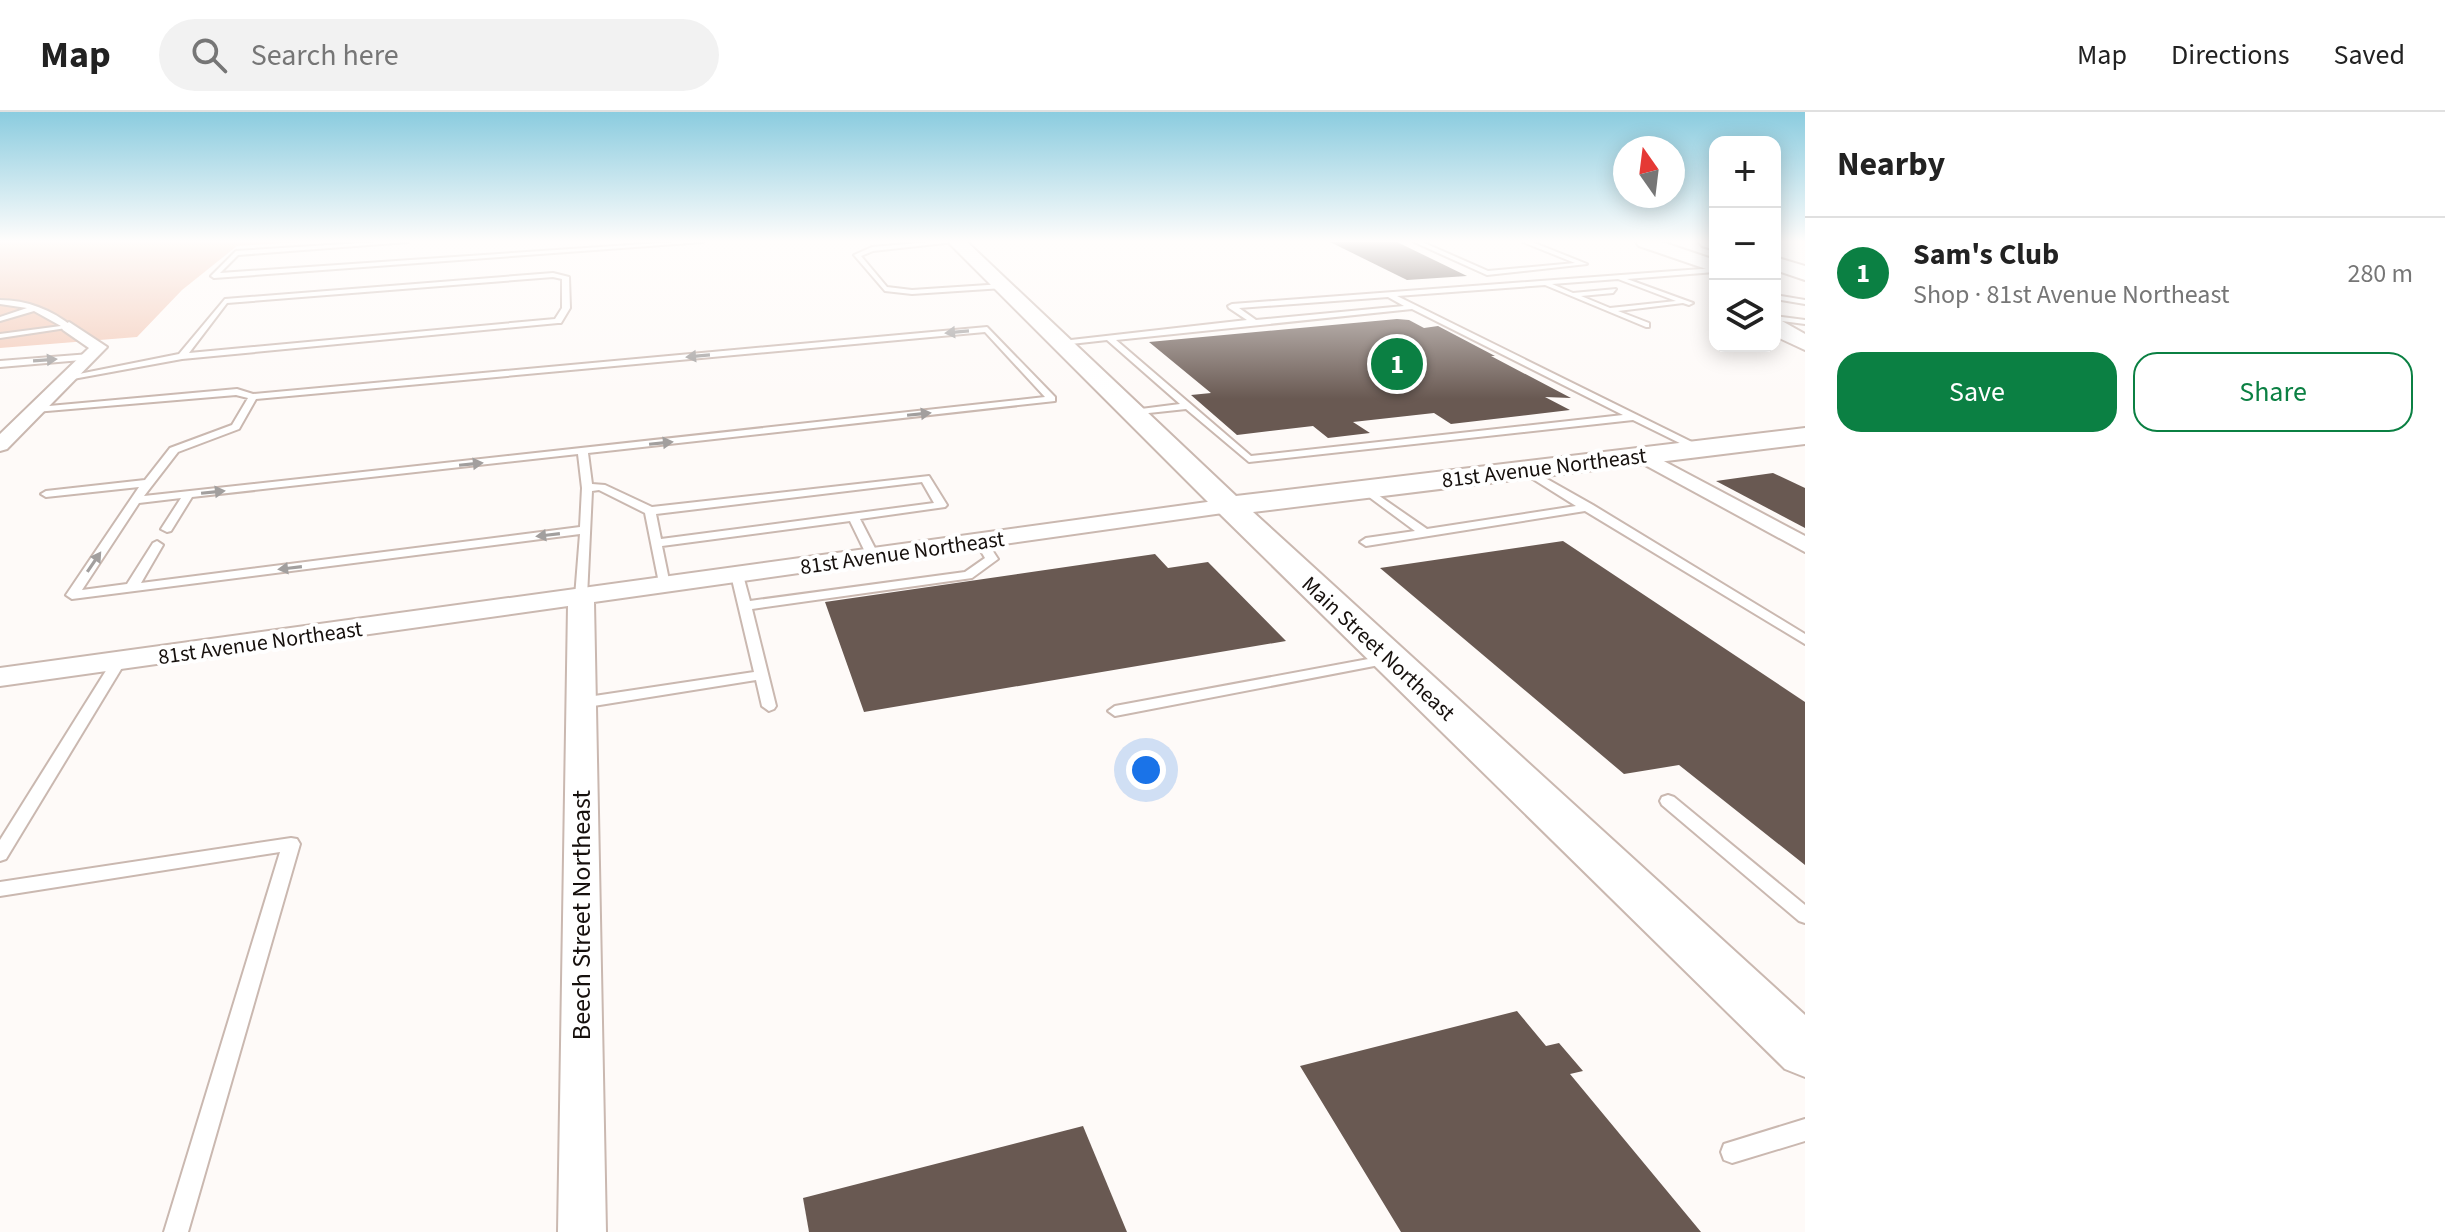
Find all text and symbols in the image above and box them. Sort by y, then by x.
search box [159,19,719,91]
text: Map [40,28,111,82]
icon: search [187,33,231,77]
text: Search here [251,34,399,77]
text: Map [2077,35,2127,75]
text: Directions [2171,35,2290,75]
text: Saved [2334,35,2405,75]
north arrow [1613,136,1685,208]
map controls [1709,136,1781,352]
button: + [1709,136,1781,208]
text: Nearby [1837,140,1945,189]
button: − [1709,208,1781,280]
text: Sam's Club [1913,233,2059,276]
text: 1 [1856,255,1870,292]
text: 280 m [2347,255,2413,292]
text: Shop · 81st Avenue Northeast [1913,276,2230,313]
button: layers [1709,280,1781,352]
one-way arrow [944,326,969,339]
pin: 1 [1371,334,1423,394]
one-way arrow [685,350,710,363]
button: Save [1837,352,2117,432]
button: Share [2133,352,2413,432]
one-way arrow [33,353,58,366]
one-way arrow [907,407,932,420]
one-way arrow [649,436,674,449]
street label: 81st Avenue Northeast [1440,440,1649,496]
one-way arrow [459,457,484,470]
one-way arrow [201,485,226,498]
street label: 81st Avenue Northeast [798,523,1007,583]
one-way arrow [535,529,560,542]
one-way arrow [86,551,101,572]
one-way arrow [277,561,302,574]
street label: Main Street Northeast [1294,569,1463,729]
street label: 81st Avenue Northeast [156,613,365,673]
your location [1126,750,1166,790]
street label: Beech Street Northeast [563,790,600,1040]

